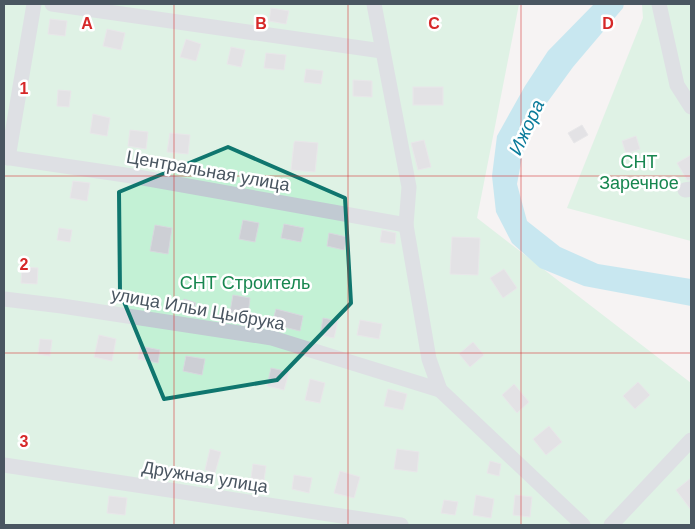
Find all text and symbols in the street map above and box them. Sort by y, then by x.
text: A [81,15,93,32]
text: B [255,15,267,32]
text: C [428,15,440,32]
text: D [602,15,614,32]
text: 1 [20,80,29,97]
water label: Ижора [505,96,548,158]
street label: Центральная улица [125,147,292,195]
park label: СНТ Заречное [599,152,679,193]
text: 2 [20,256,29,273]
park label: СНТ Строитель [180,273,310,293]
street label: улица Ильи Цыбрука [110,284,287,334]
text: 3 [20,433,29,450]
street label: Дружная улица [141,457,270,497]

